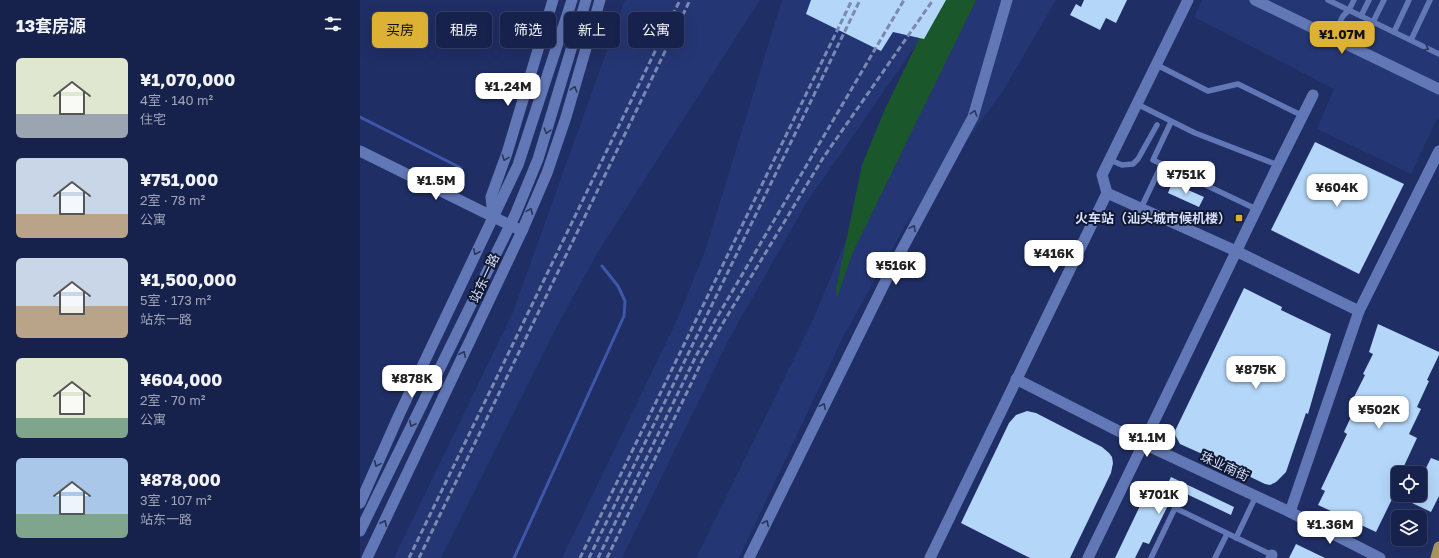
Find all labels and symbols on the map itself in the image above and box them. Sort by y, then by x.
pin: ¥1.07M [1309,21,1375,55]
one-way arrow [1422,43,1429,51]
pin: ¥1.24M [475,73,541,107]
one-way arrow [569,86,578,93]
one-way arrow [969,109,978,116]
one-way arrow [543,128,552,135]
one-way arrow [501,154,510,161]
pin: ¥751K [1158,161,1214,195]
pin: ¥1.5M [408,167,464,201]
pin: ¥604K [1309,174,1365,208]
one-way arrow [525,208,533,216]
place label: 火车站（汕头城市候机楼） [1075,210,1231,226]
marker: 火车站（汕头城市候机楼） [1234,213,1244,223]
one-way arrow [909,224,916,232]
pin: ¥416K [1026,240,1082,274]
one-way arrow [473,247,481,255]
street label: 站东一路 [466,251,502,305]
pin: ¥516K [868,252,924,286]
one-way arrow [458,351,466,359]
pin: ¥875K [1228,356,1284,390]
pin: ¥878K [384,365,440,399]
pin: ¥502K [1351,396,1407,430]
one-way arrow [818,403,826,410]
one-way arrow [409,420,417,428]
pin: ¥1.1M [1119,424,1175,458]
street label: 珠业南街 [1198,448,1252,484]
one-way arrow [374,459,382,467]
pin: ¥701K [1131,481,1187,515]
pin: ¥1.36M [1297,511,1363,545]
one-way arrow [379,519,387,527]
one-way arrow [761,520,769,527]

